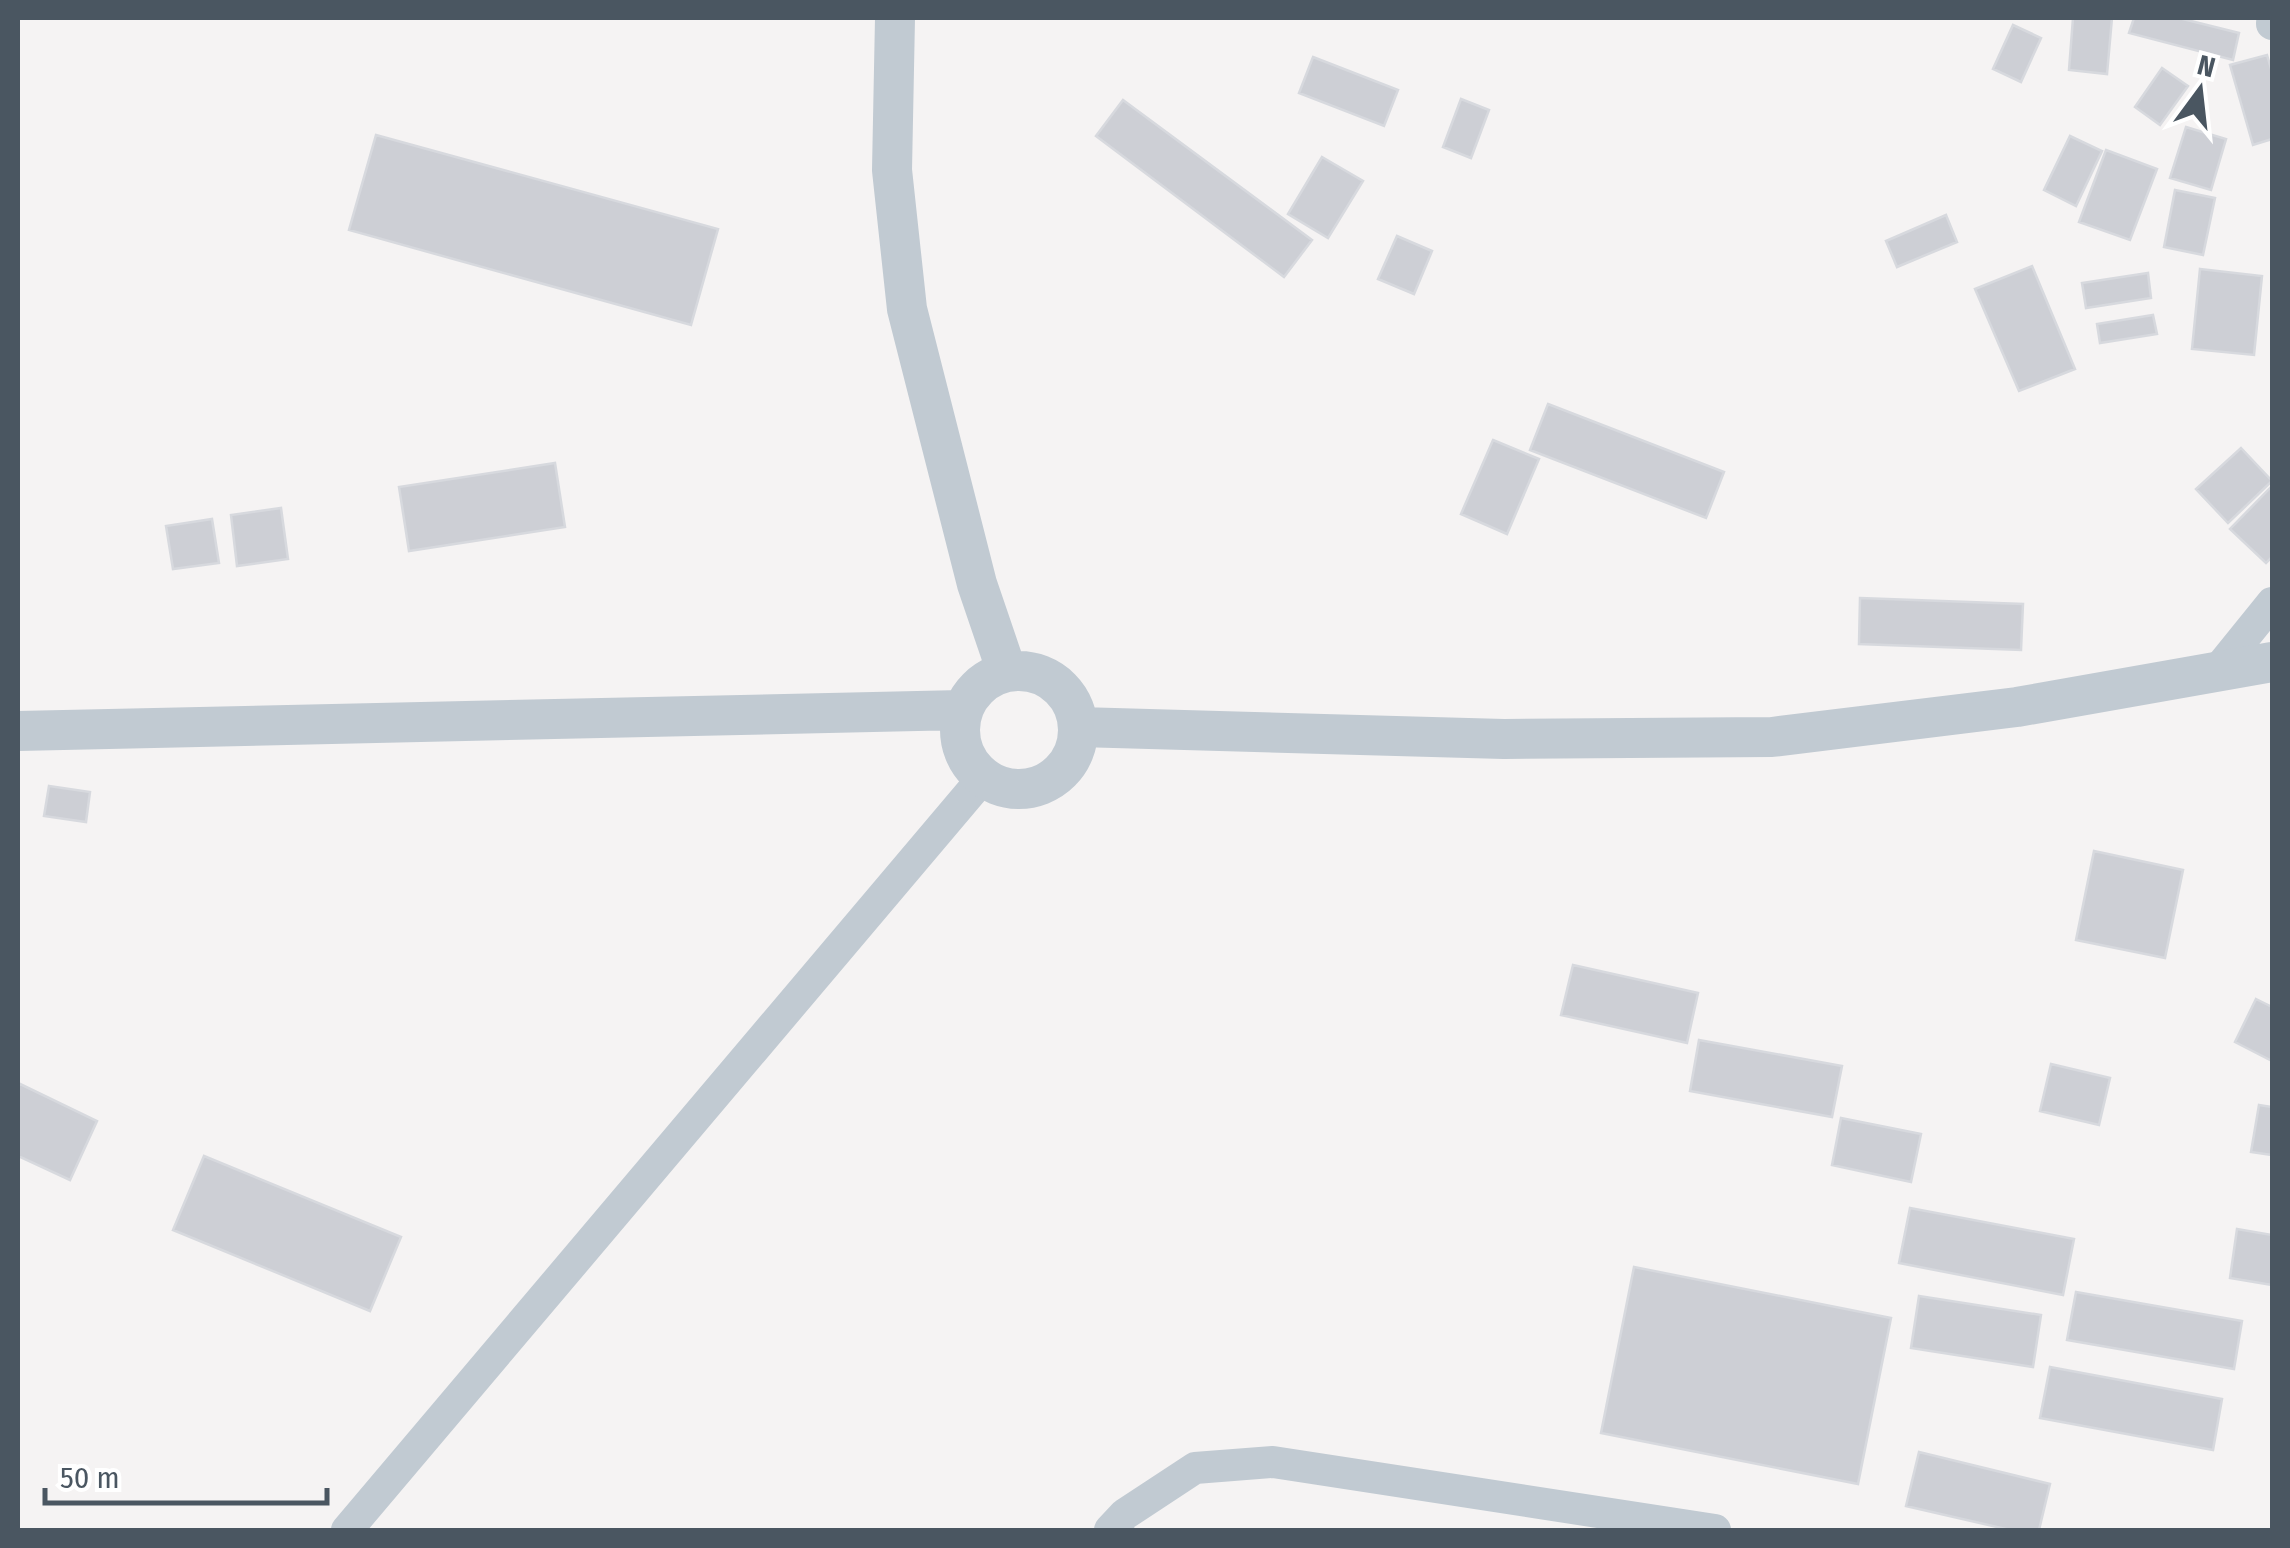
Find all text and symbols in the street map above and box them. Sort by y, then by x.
north arrow [2150,40,2250,140]
text: N [2194,48,2219,84]
scale bar [45,1443,328,1505]
text: 50 m [60,1460,120,1496]

